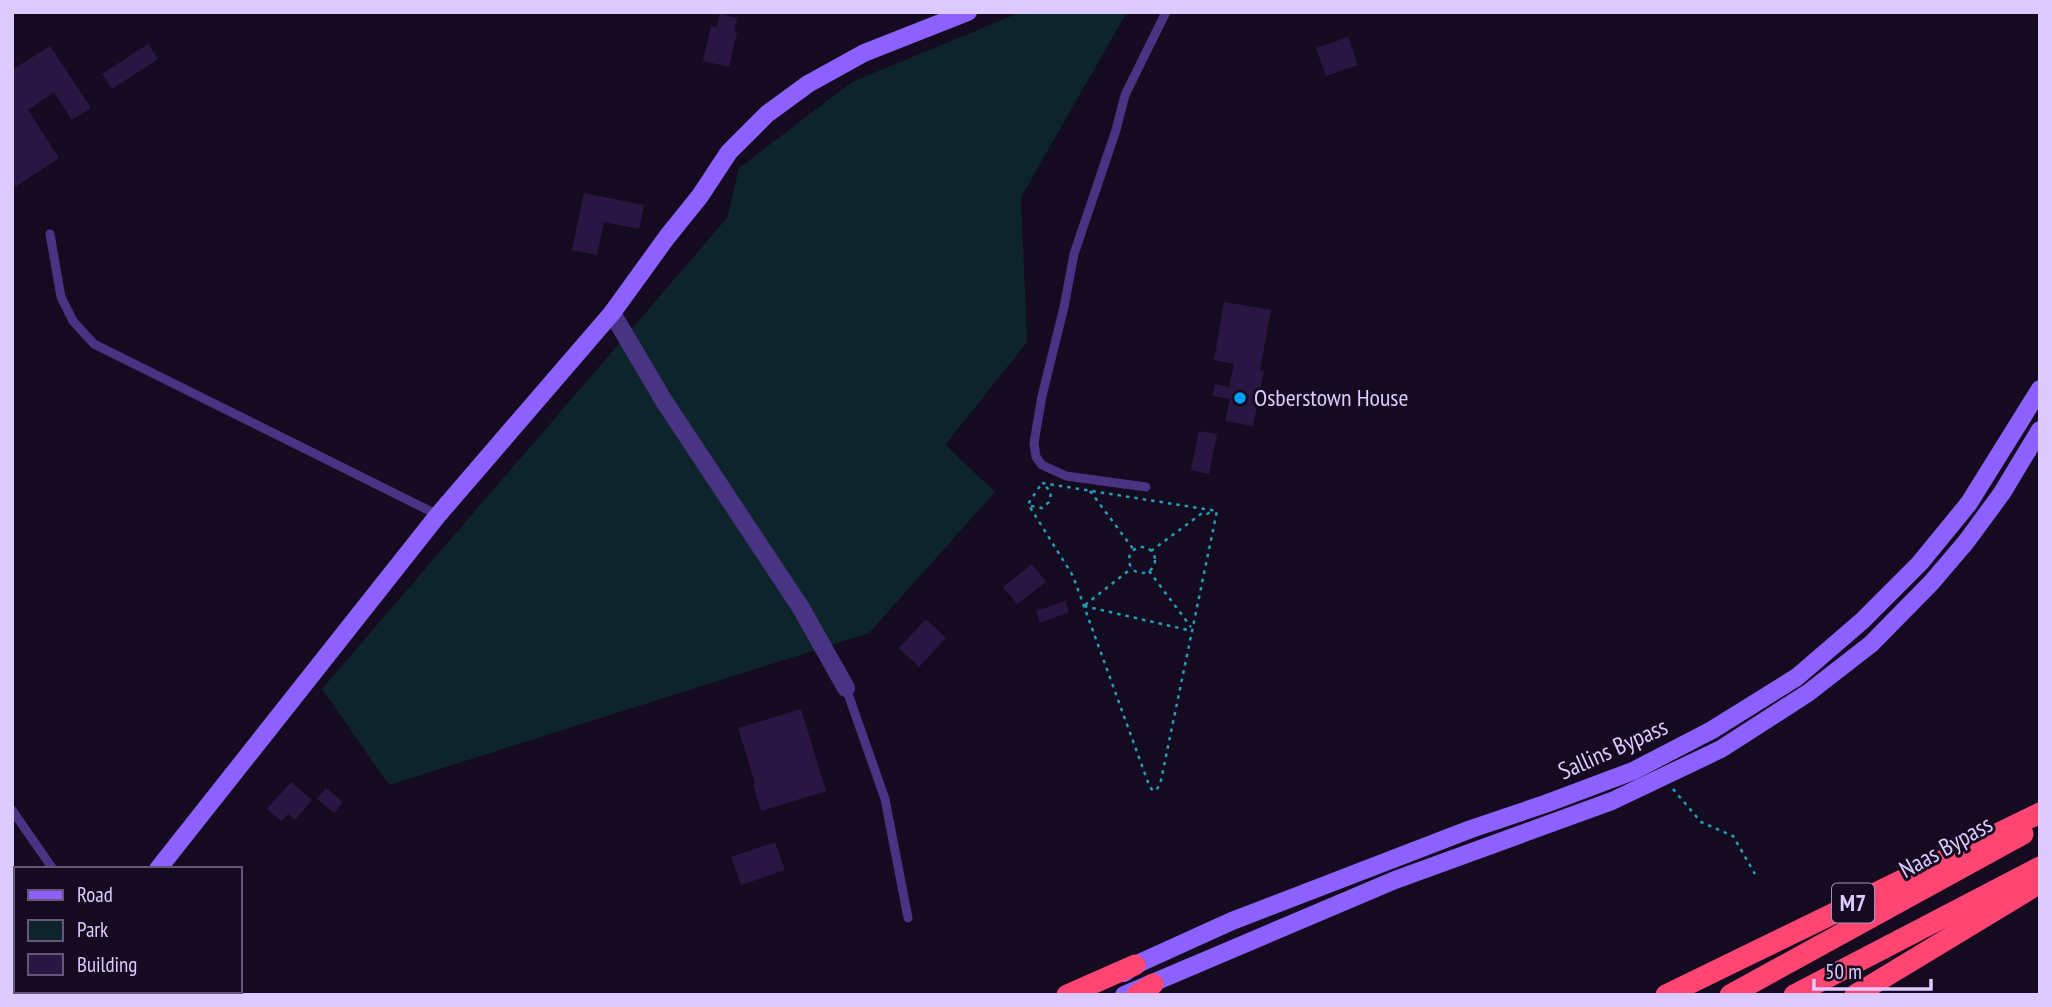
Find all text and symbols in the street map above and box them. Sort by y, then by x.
place label: Osberstown House [1254,382,1408,413]
marker: Osberstown House [1232,390,1248,406]
street label: Sallins Bypass [1553,711,1672,786]
street label: Naas Bypass [1894,808,1998,885]
legend [14,867,242,993]
text: Road [77,881,113,908]
road number: M7 [1832,884,1874,922]
text: Park [77,916,108,943]
scale bar [1814,948,1931,992]
text: Building [77,951,137,978]
text: 50 m [1825,958,1862,985]

